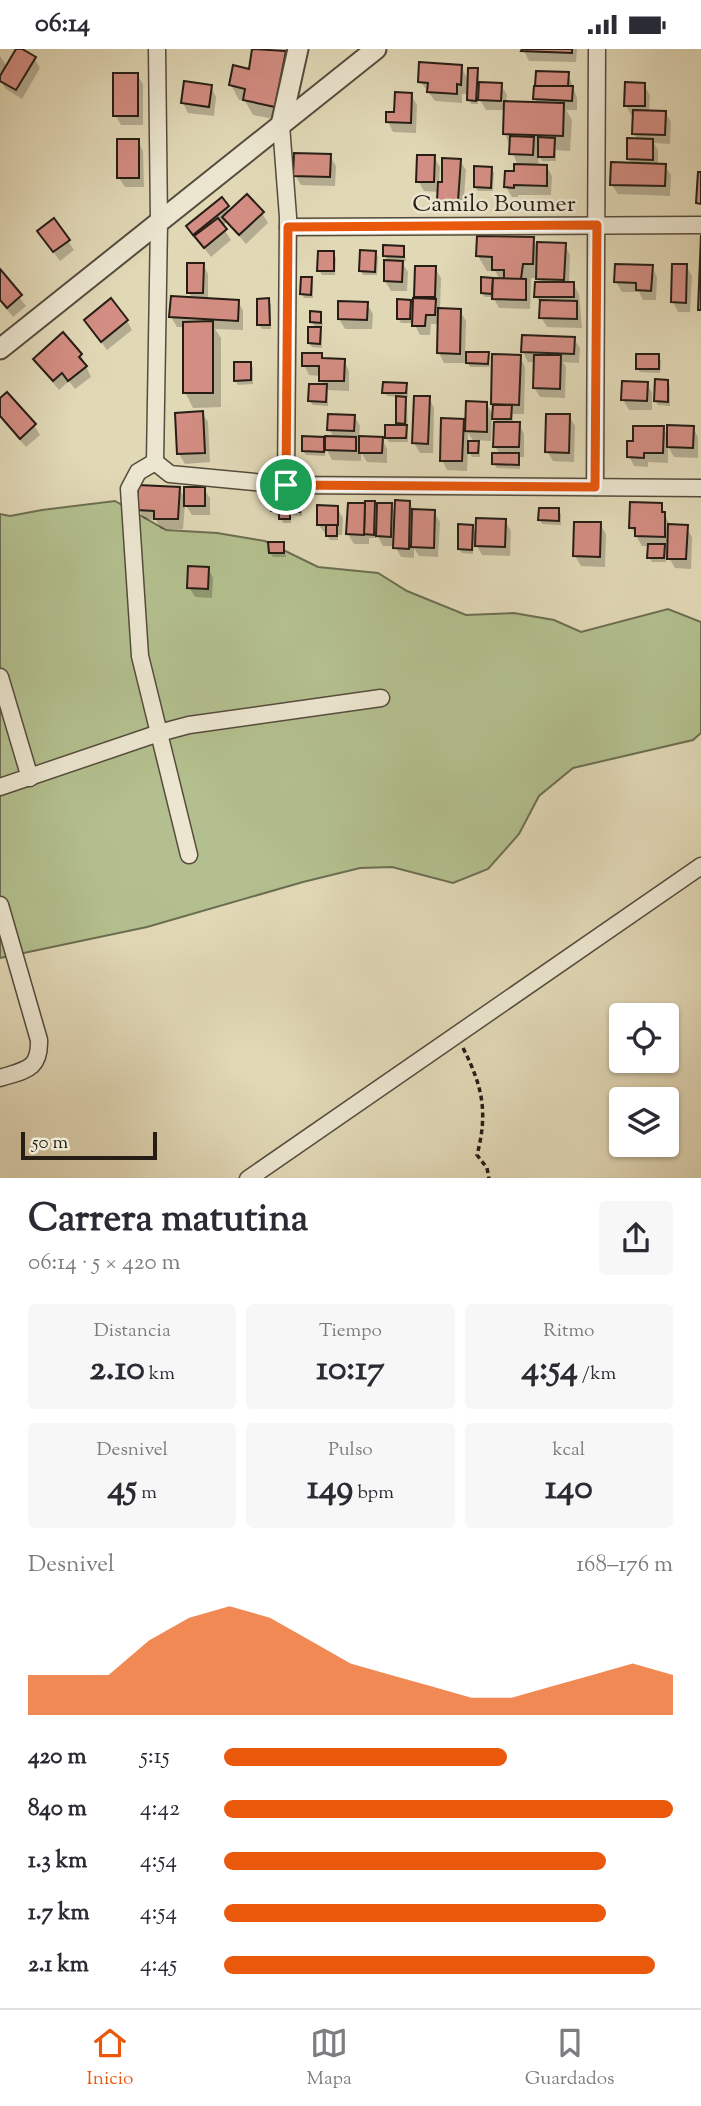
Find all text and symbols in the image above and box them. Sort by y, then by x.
text: 06:14 [35,6,90,43]
street label: Camilo Boumer [412,188,576,222]
pin [256,455,316,515]
icon: arrive [267,466,305,504]
map controls [609,1003,679,1157]
button: locate [609,1003,679,1073]
button: layers [609,1087,679,1157]
scale bar [21,1129,158,1161]
text: 50 m [32,1130,68,1157]
text: Carrera matutina [28,1194,308,1248]
button: share [599,1201,673,1275]
text: 06:14 · 5 × 420 m [28,1247,181,1280]
text: Distancia [94,1318,171,1345]
text: Tiempo [319,1318,382,1345]
text: Ritmo [543,1318,595,1345]
text: 2.10 [89,1345,145,1396]
text: 10:17 [316,1345,385,1396]
text: 4:54 [521,1345,578,1396]
text: km [145,1361,175,1388]
text: /km [578,1361,616,1388]
text: Desnivel [96,1437,168,1464]
text: Pulso [328,1437,373,1464]
text: kcal [552,1437,585,1464]
text: 45 [107,1464,137,1515]
text: 149 [307,1464,353,1515]
text: 140 [545,1464,593,1515]
text: m [137,1480,157,1507]
text: bpm [353,1480,394,1507]
text: Desnivel [28,1549,114,1582]
text: 168–176 m [576,1549,673,1582]
text: 420 m [28,1741,86,1774]
text: 5:15 [140,1741,170,1774]
text: 840 m [28,1793,87,1826]
text: 4:42 [140,1793,180,1826]
text: 1.3 km [28,1845,87,1878]
text: 4:54 [140,1845,177,1878]
text: 1.7 km [28,1897,90,1930]
text: 4:54 [140,1897,177,1930]
text: 2.1 km [28,1949,89,1982]
text: 4:45 [140,1949,177,1982]
tab: Inicio [86,2024,134,2093]
tab: Mapa [306,2024,352,2093]
tab: Guardados [525,2024,615,2093]

